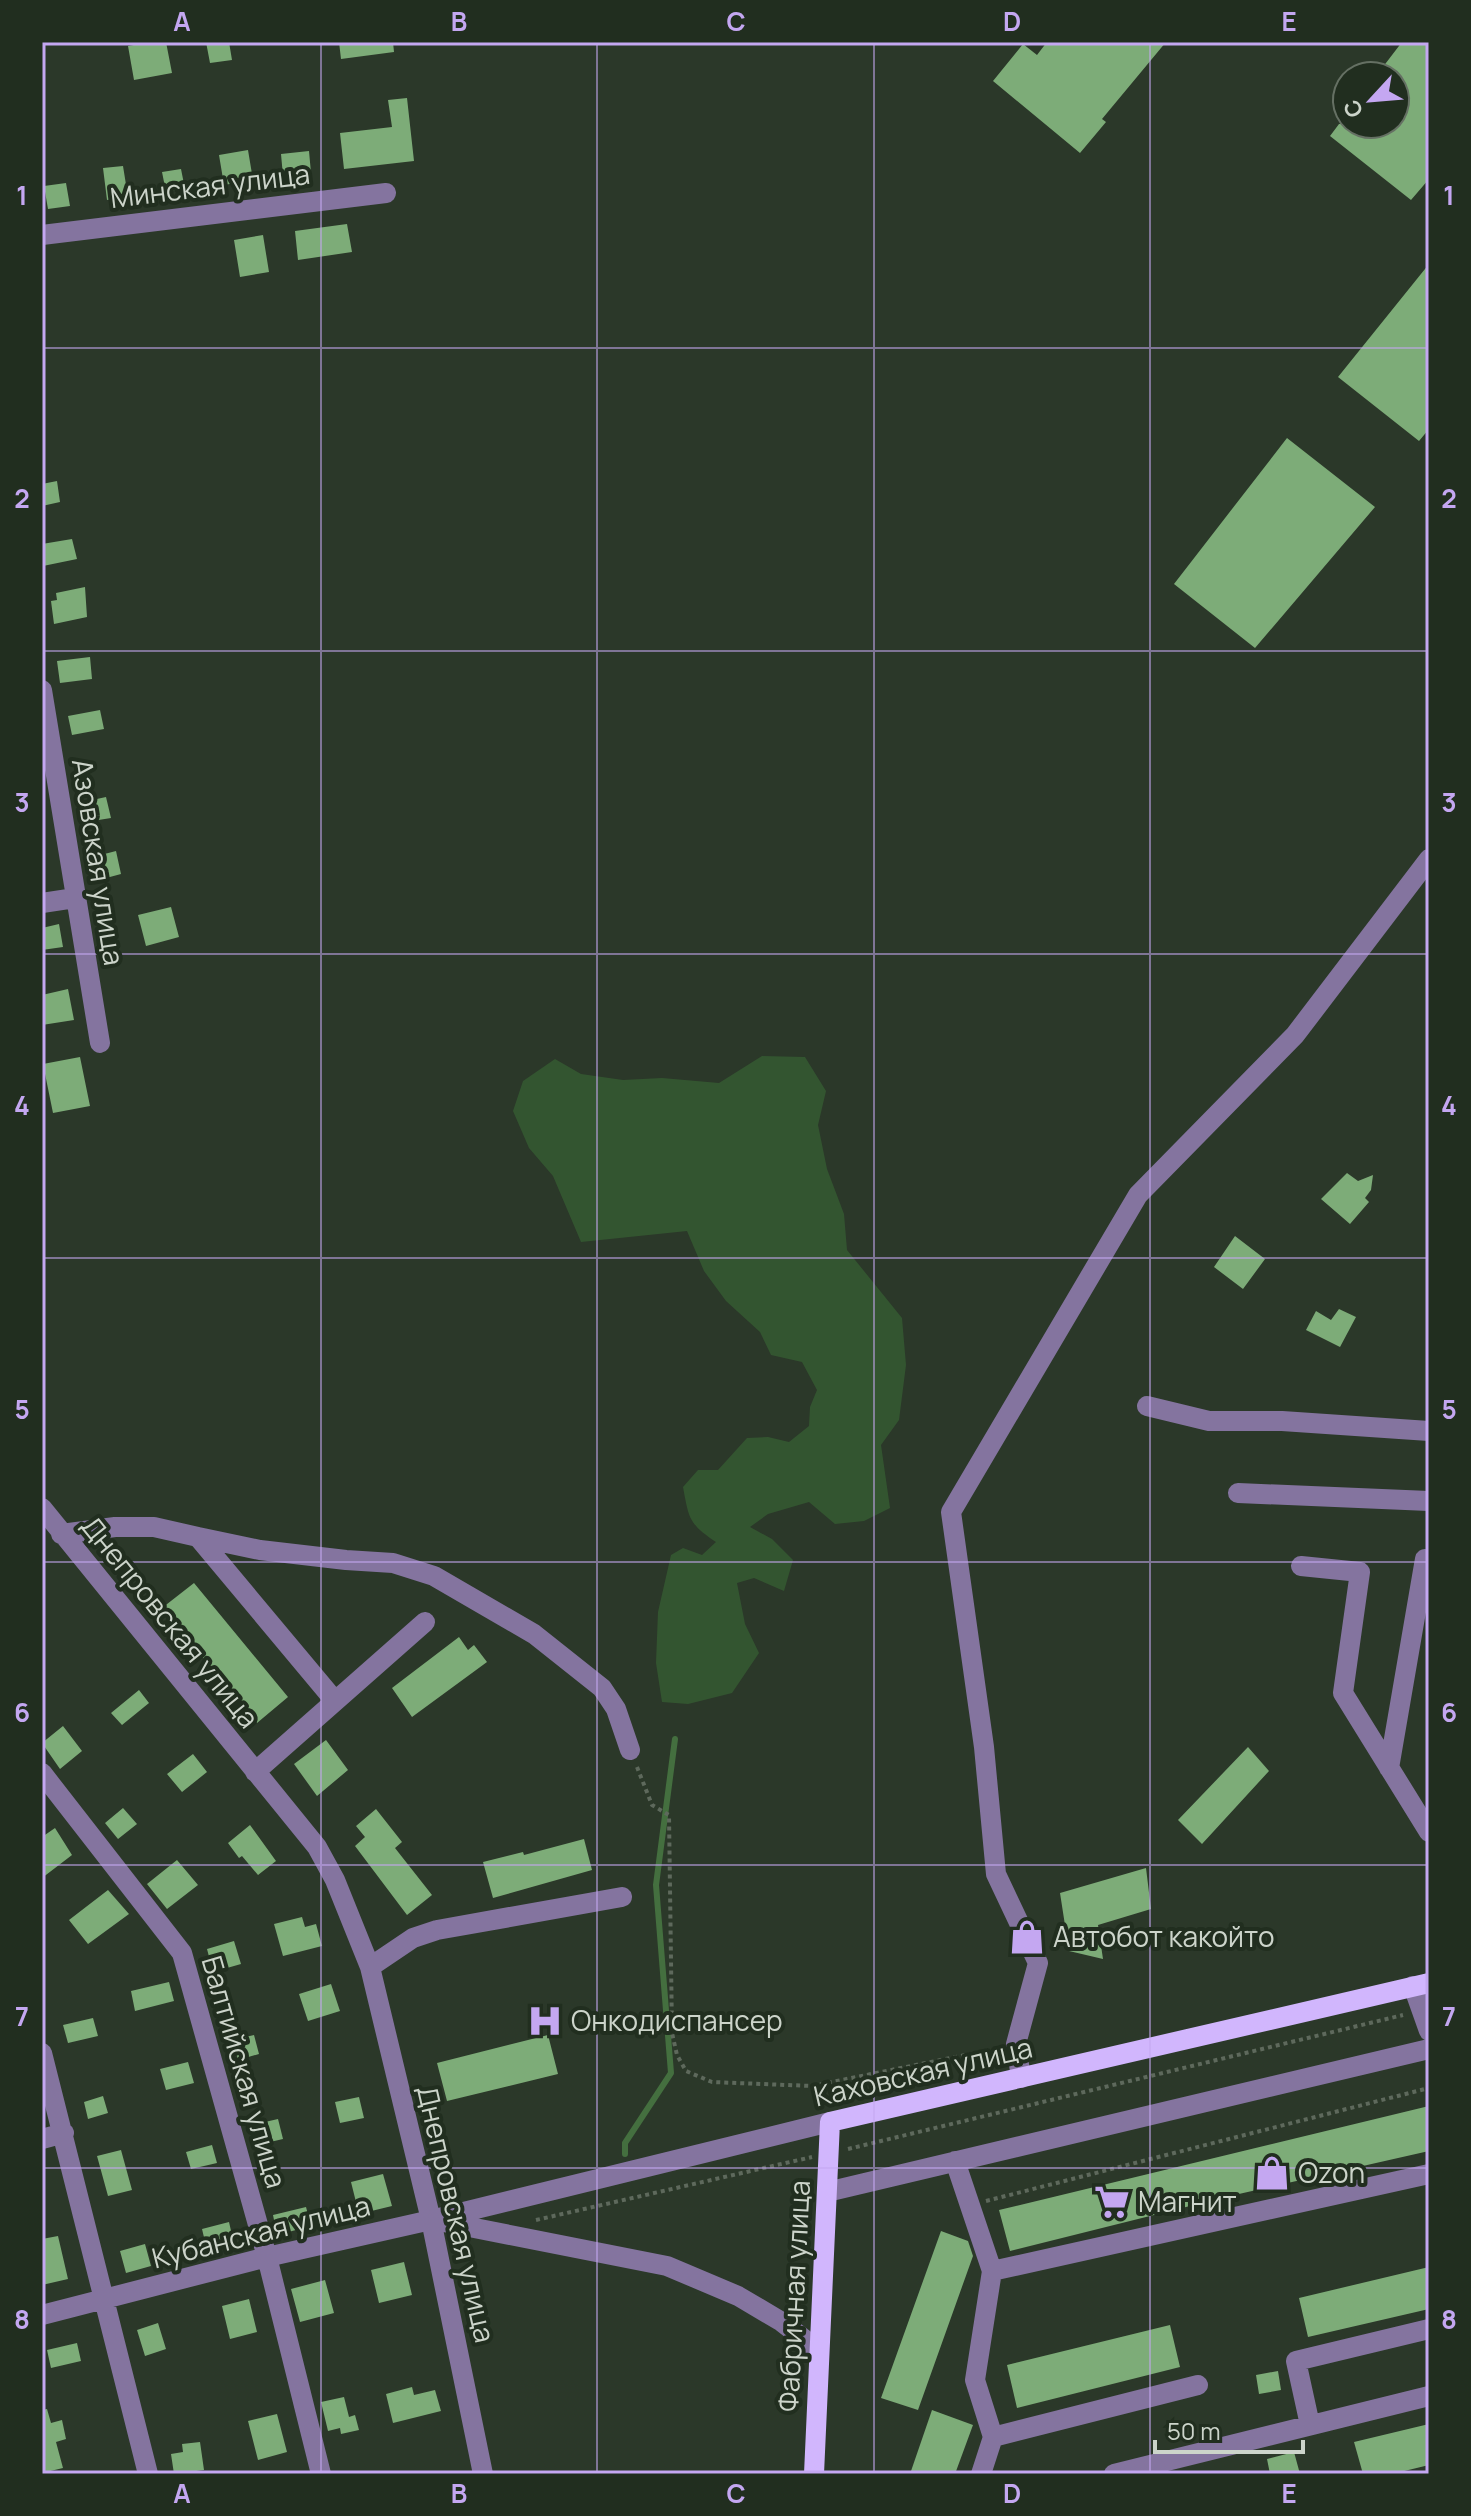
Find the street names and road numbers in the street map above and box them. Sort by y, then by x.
street label: Минская улица [108,154,312,216]
street label: Азовская улица [64,756,134,968]
street label: Днепровская улица [73,1507,268,1735]
street label: Балтийская улица [194,1951,296,2192]
street label: Каховская улица [810,2027,1036,2115]
street label: Днепровская улица [409,2081,505,2346]
street label: Фабричная улица [768,2179,818,2413]
street label: Кубанская улица [148,2186,374,2277]

